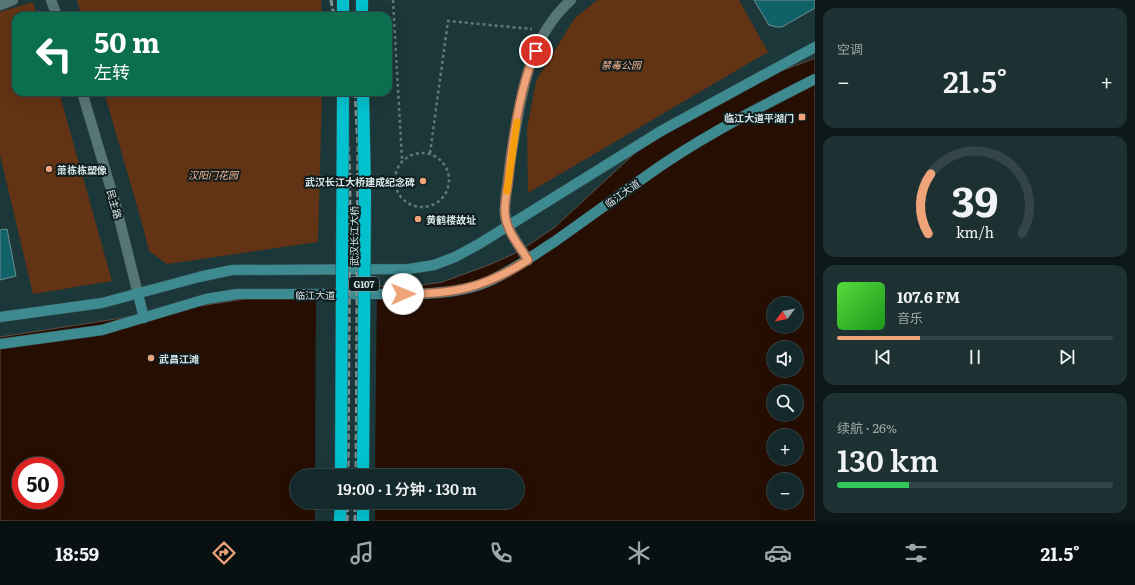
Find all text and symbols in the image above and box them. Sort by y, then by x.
text: 50 m [94,20,160,62]
icon: left [28,28,80,80]
pin [519,34,553,68]
text: 空调 [837,39,863,58]
icon: arrive [525,40,547,62]
park label: 禁毒公园 [601,57,643,72]
text: 左转 [94,58,130,85]
text: 21.5° [943,58,1007,102]
text: − [837,64,850,97]
text: + [1100,64,1113,97]
place label: 临江大道平湖门 [724,110,794,125]
marker: 临江大道平湖门 [797,112,807,122]
place label: 萧栋栋塑像 [57,162,107,177]
marker: 萧栋栋塑像 [44,164,54,174]
park label: 汉阳门花园 [188,167,240,182]
text: 39 [951,168,999,230]
place label: 武汉长江大桥建成纪念碑 [305,174,415,189]
street label: 临江大道 [601,175,643,211]
marker: 武汉长江大桥建成纪念碑 [418,176,428,186]
street label: 民主路 [104,188,126,220]
street label: 武汉长江大桥 [346,206,361,266]
place label: 黄鹤楼故址 [426,212,476,227]
marker: 黄鹤楼故址 [413,214,423,224]
text: km/h [956,221,995,242]
position arrow [382,273,424,315]
road number: G107 [349,277,379,291]
text: 107.6 FM [897,285,960,308]
street label: 临江大道 [295,287,335,302]
north arrow [767,297,803,333]
map controls [767,297,803,509]
text: 音乐 [897,308,923,327]
button: sound [767,341,803,377]
icon: previous [872,346,894,368]
icon: pause [964,346,986,368]
icon: next [1056,346,1078,368]
place label: 武昌江滩 [159,351,199,366]
marker: 武昌江滩 [146,353,156,363]
button: search [767,385,803,421]
text: 续航 · 26% [837,418,897,437]
button: + [767,429,803,465]
text: 130 km [837,437,939,481]
speed limit sign: 50 [12,457,64,509]
button: − [767,473,803,509]
text: 19:00 · 1 分钟 · 130 m [337,477,477,500]
icon: directions [210,539,238,567]
icon: music [348,539,376,567]
icon: phone [487,539,515,567]
icon: climate [625,539,653,567]
icon: car [764,539,792,567]
icon: filters [902,539,930,567]
text: 18:59 [55,540,99,567]
text: 21.5° [1040,540,1080,567]

